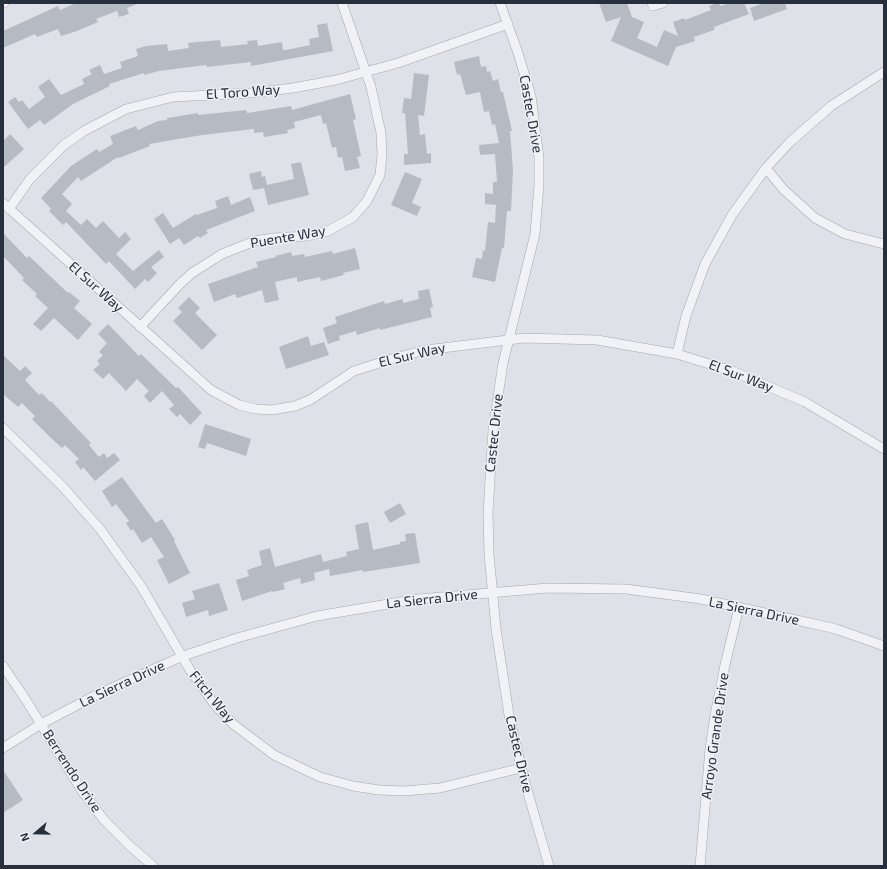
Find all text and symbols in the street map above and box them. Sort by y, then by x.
street label: Castec Drive [516,74,546,154]
street label: El Toro Way [205,81,281,103]
street label: Puente Way [249,222,327,252]
street label: El Sur Way [65,258,127,316]
street label: El Sur Way [377,339,447,371]
street label: El Sur Way [706,356,776,396]
street label: Castec Drive [482,393,506,473]
street label: La Sierra Drive [385,586,479,612]
street label: La Sierra Drive [707,593,801,629]
street label: La Sierra Drive [77,657,167,711]
street label: Fitch Way [186,667,238,727]
street label: Arroyo Grande Drive [698,671,732,801]
street label: Castec Drive [502,714,536,794]
street label: Berrendo Drive [39,726,105,816]
north arrow [16,813,56,853]
text: N [17,831,32,843]

